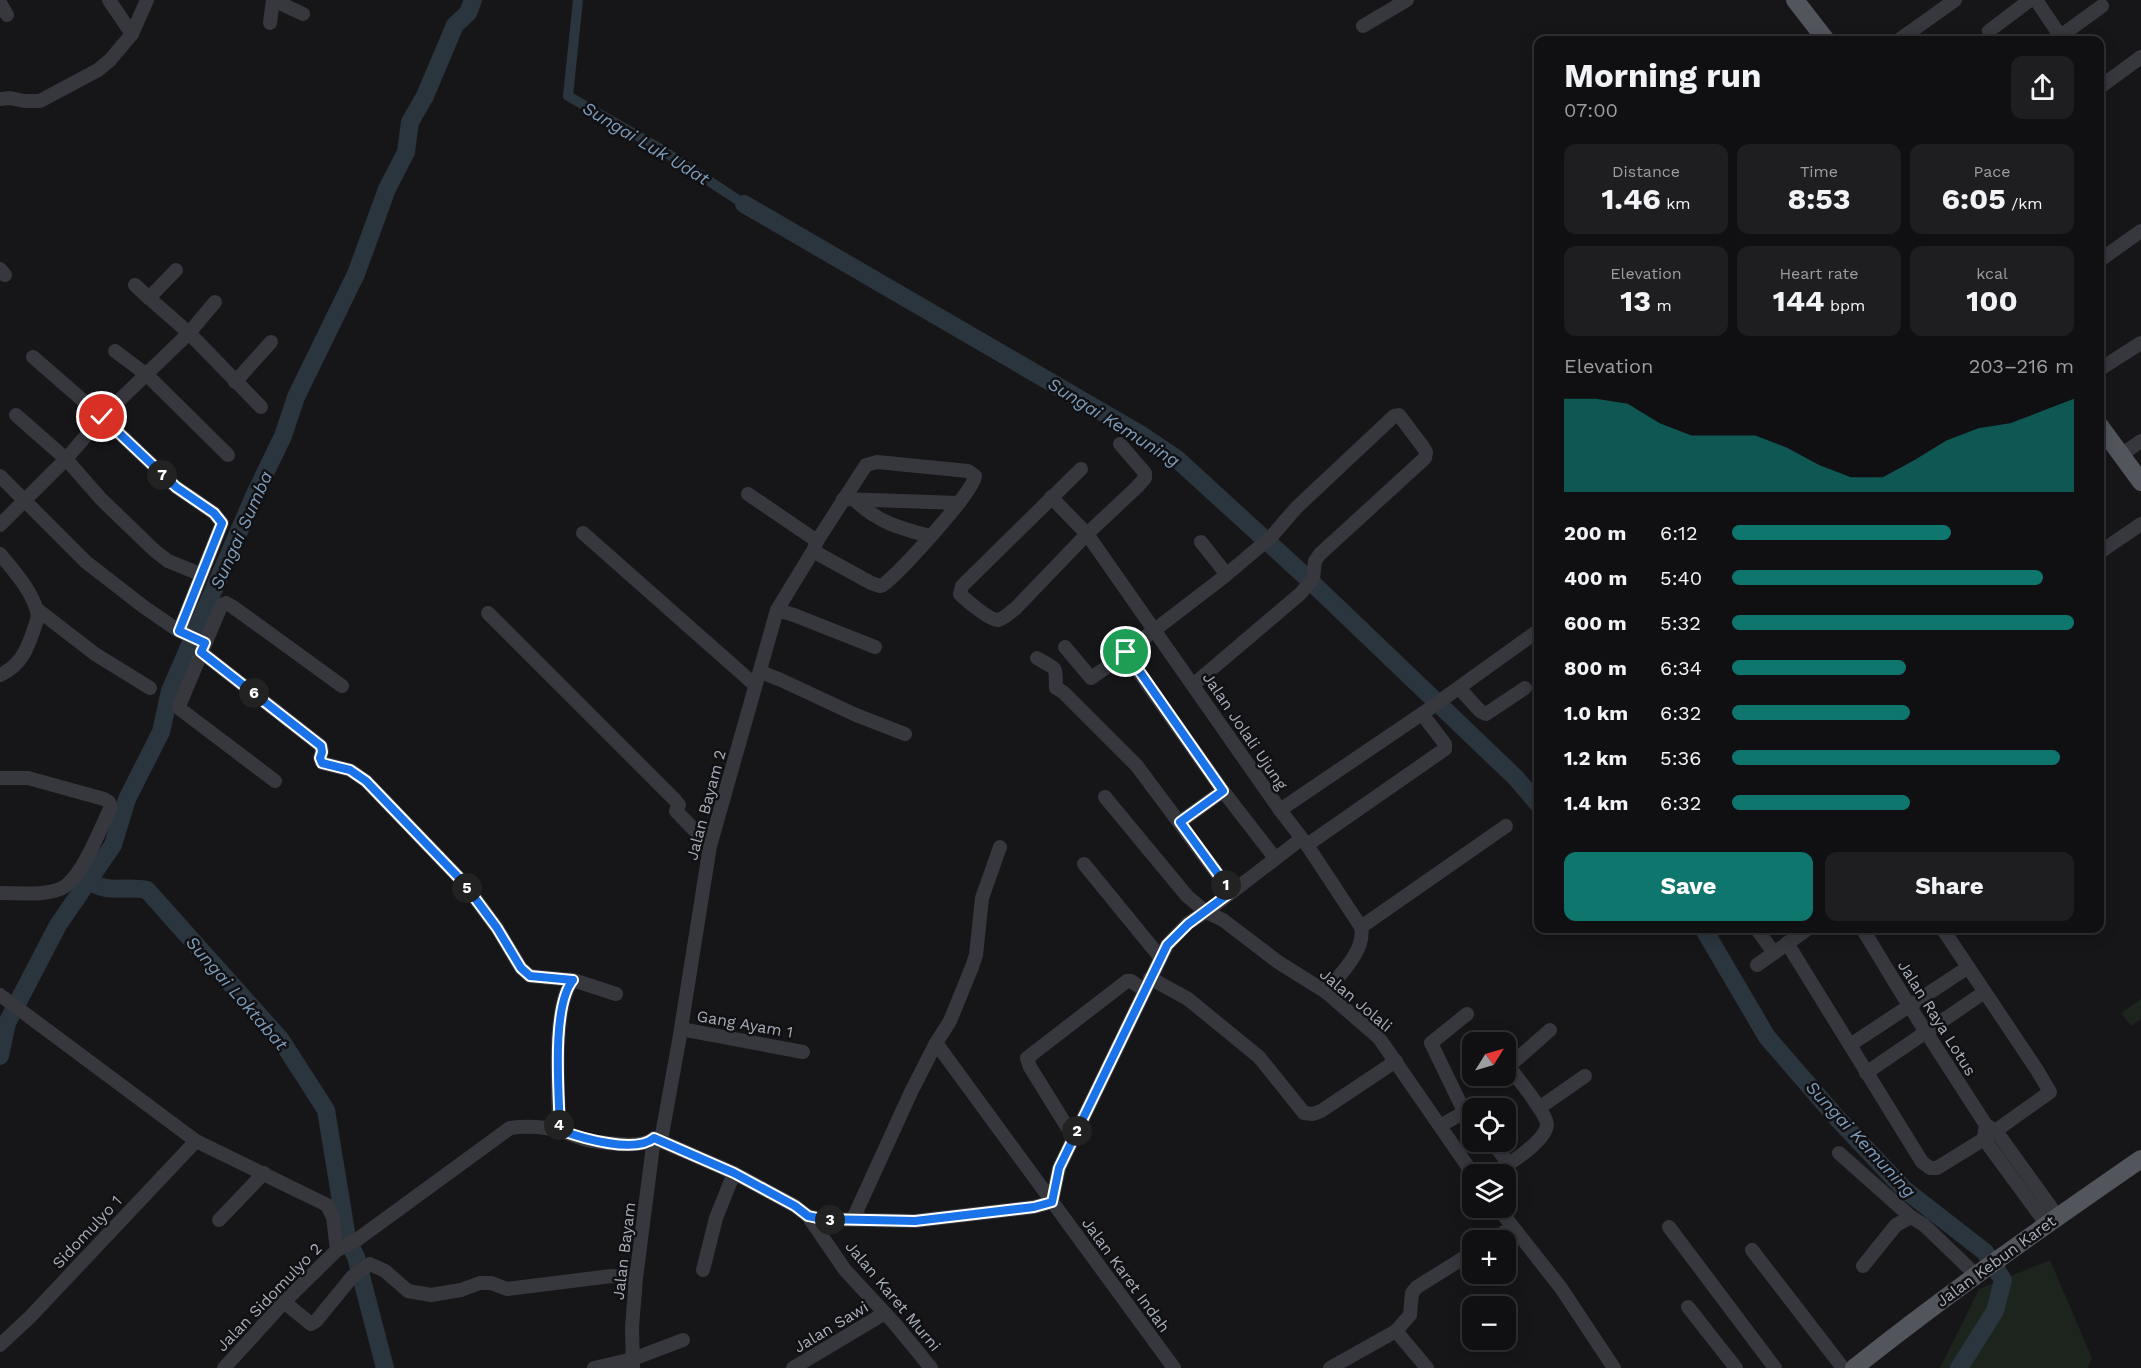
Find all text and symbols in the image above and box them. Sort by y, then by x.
text: Morning run [1564,56,1761,95]
button: share [2011,56,2074,119]
water label: Sungai Luk Udat [579,97,714,190]
text: 07:00 [1564,98,1618,122]
text: Distance [1612,162,1680,181]
text: Time [1800,162,1838,181]
text: Pace [1973,162,2011,181]
text: 1.46 [1601,181,1661,216]
text: 8:53 [1787,181,1851,216]
text: 6:05 [1942,181,2006,216]
text: km [1661,194,1691,213]
text: /km [2006,194,2042,213]
text: Elevation [1610,264,1682,283]
text: Heart rate [1779,264,1859,283]
text: kcal [1976,264,2008,283]
text: 13 [1620,283,1651,318]
text: 144 [1773,283,1824,318]
text: 100 [1966,283,2018,318]
text: m [1651,296,1672,315]
text: bpm [1824,296,1865,315]
text: Elevation [1564,354,1653,378]
text: 203–216 m [1969,354,2074,378]
water label: Sungai Kemuning [1044,373,1184,471]
pin [76,391,127,442]
icon: check [85,400,118,433]
pin: 7 [147,460,177,490]
text: 7 [157,465,167,484]
water label: Sungai Sumba [206,468,276,592]
text: 200 m [1564,521,1626,545]
text: 6:12 [1660,521,1698,545]
text: 400 m [1564,566,1627,590]
text: 5:40 [1660,566,1702,590]
text: 600 m [1564,611,1627,635]
text: 5:32 [1660,611,1701,635]
pin [1100,626,1151,677]
icon: arrive [1109,635,1142,668]
text: 800 m [1564,656,1627,680]
text: 6:34 [1660,656,1702,680]
street label: Jalan Jolali Ujung [1199,669,1292,794]
pin: 6 [239,678,269,708]
text: 6 [249,683,259,702]
text: 1.0 km [1564,701,1628,725]
text: 6:32 [1660,701,1701,725]
text: 1.2 km [1564,746,1627,770]
text: 5:36 [1660,746,1701,770]
street label: Jalan Bayam 2 [682,748,730,862]
text: 1.4 km [1564,791,1628,815]
text: 6:32 [1660,791,1701,815]
button: Save [1564,852,1813,921]
button: Share [1825,852,2074,921]
pin: 1 [1211,870,1241,900]
pin: 5 [452,873,482,903]
text: 1 [1223,875,1229,894]
text: 5 [462,878,472,897]
water label: Sungai Loktabat [182,932,293,1055]
street label: Jalan Raya Lotus [1894,957,1980,1079]
street label: Jalan Jolali [1316,964,1396,1036]
street label: Gang Ayam 1 [695,1006,795,1042]
north arrow [1462,1032,1516,1086]
map controls [1462,1032,1516,1350]
water label: Sungai Kemuning [1802,1076,1920,1202]
button: locate [1462,1098,1516,1152]
pin: 4 [544,1110,574,1140]
text: 4 [554,1115,564,1134]
pin: 2 [1062,1116,1092,1146]
text: 2 [1072,1121,1082,1140]
button: layers [1462,1164,1516,1218]
street label: Sidomulyo 1 [48,1192,126,1272]
street label: Jalan Bayam [609,1201,639,1301]
pin: 3 [815,1205,845,1235]
text: 3 [825,1210,835,1229]
street label: Jalan Kebun Karet [1933,1211,2060,1311]
street label: Jalan Karet Indah [1078,1214,1174,1336]
button: + [1462,1230,1516,1284]
street label: Jalan Karet Murni [841,1237,945,1355]
street label: Jalan Sidomulyo 2 [212,1239,326,1355]
button: − [1462,1296,1516,1350]
street label: Jalan Sawi [790,1297,872,1357]

